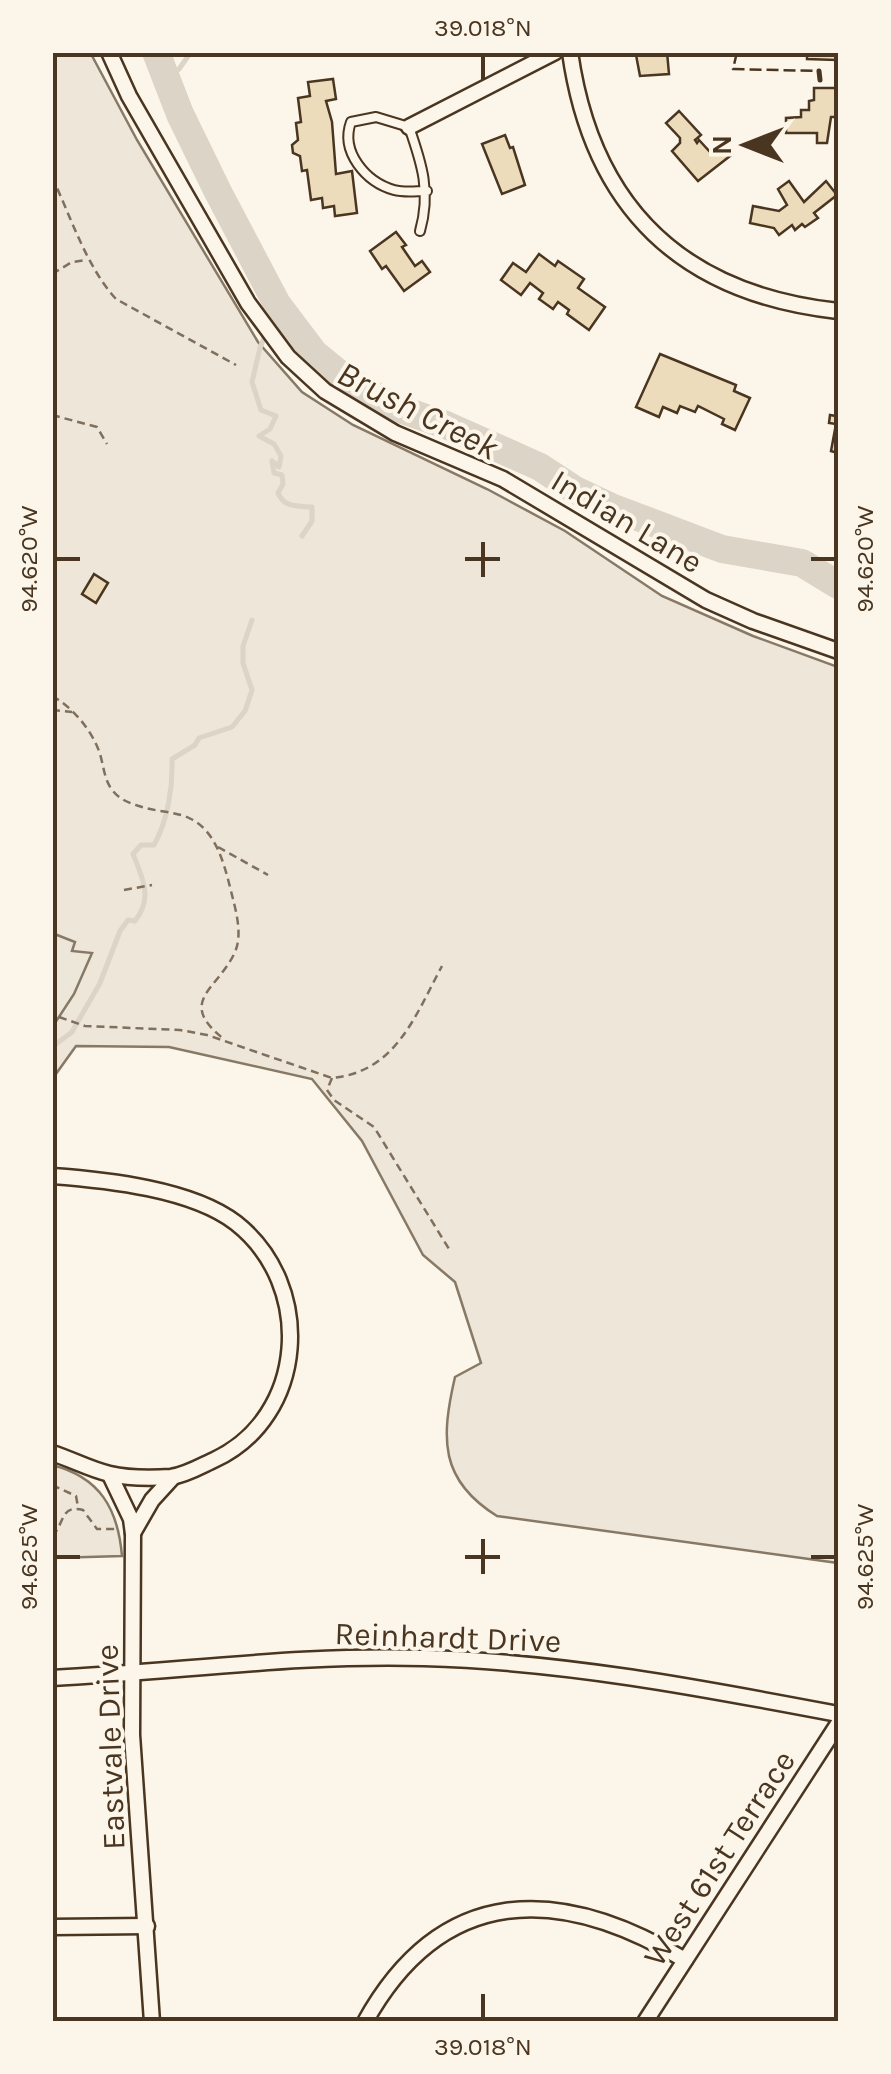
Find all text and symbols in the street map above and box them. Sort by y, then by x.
text: 39.018°N [434,13,532,42]
north arrow [696,95,796,195]
text: N [705,135,738,155]
water label: Brush Creek [330,352,505,469]
street label: Indian Lane [545,462,709,581]
text: 94.620°W [14,505,43,613]
text: 94.620°W [850,505,879,613]
text: 94.625°W [14,1504,43,1610]
text: 94.625°W [850,1504,879,1610]
street label: Reinhardt Drive [334,1615,562,1660]
street label: Eastvale Drive [88,1643,133,1851]
street label: West 61st Terrace [636,1744,803,1973]
text: 39.018°N [434,2032,532,2061]

